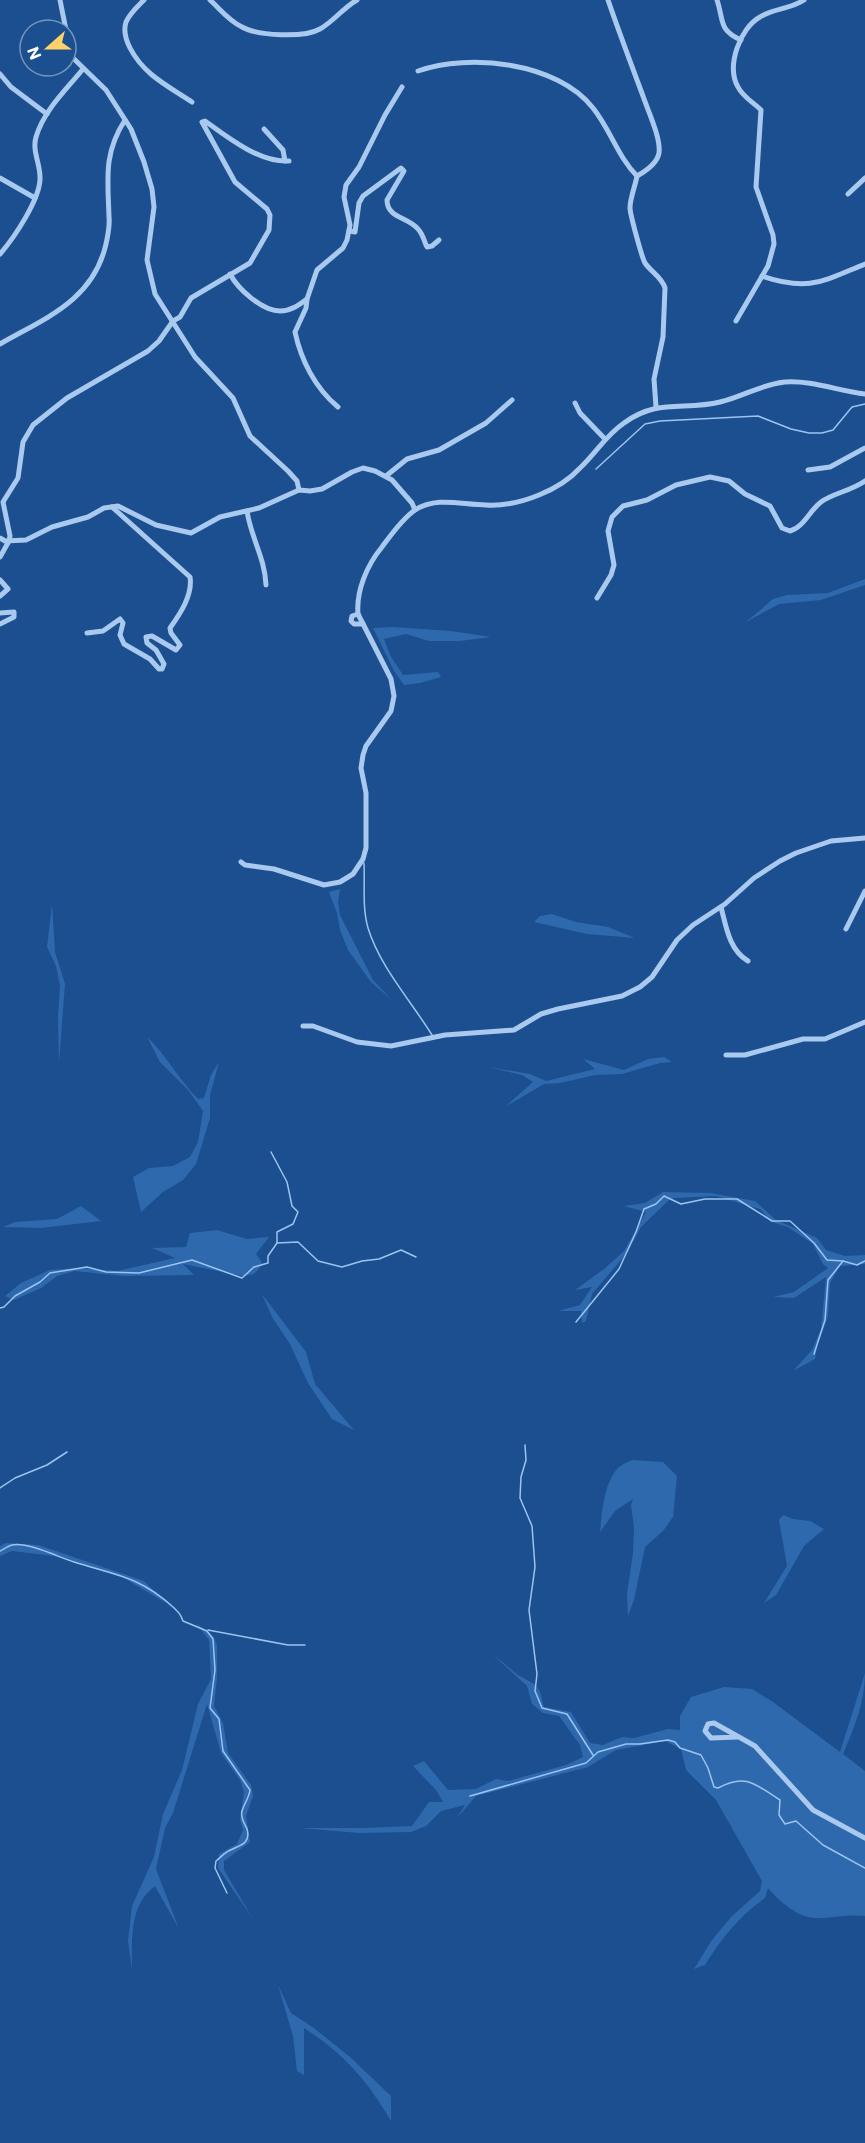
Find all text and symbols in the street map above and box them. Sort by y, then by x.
north arrow [18,18,78,78]
text: N [23,45,45,63]

